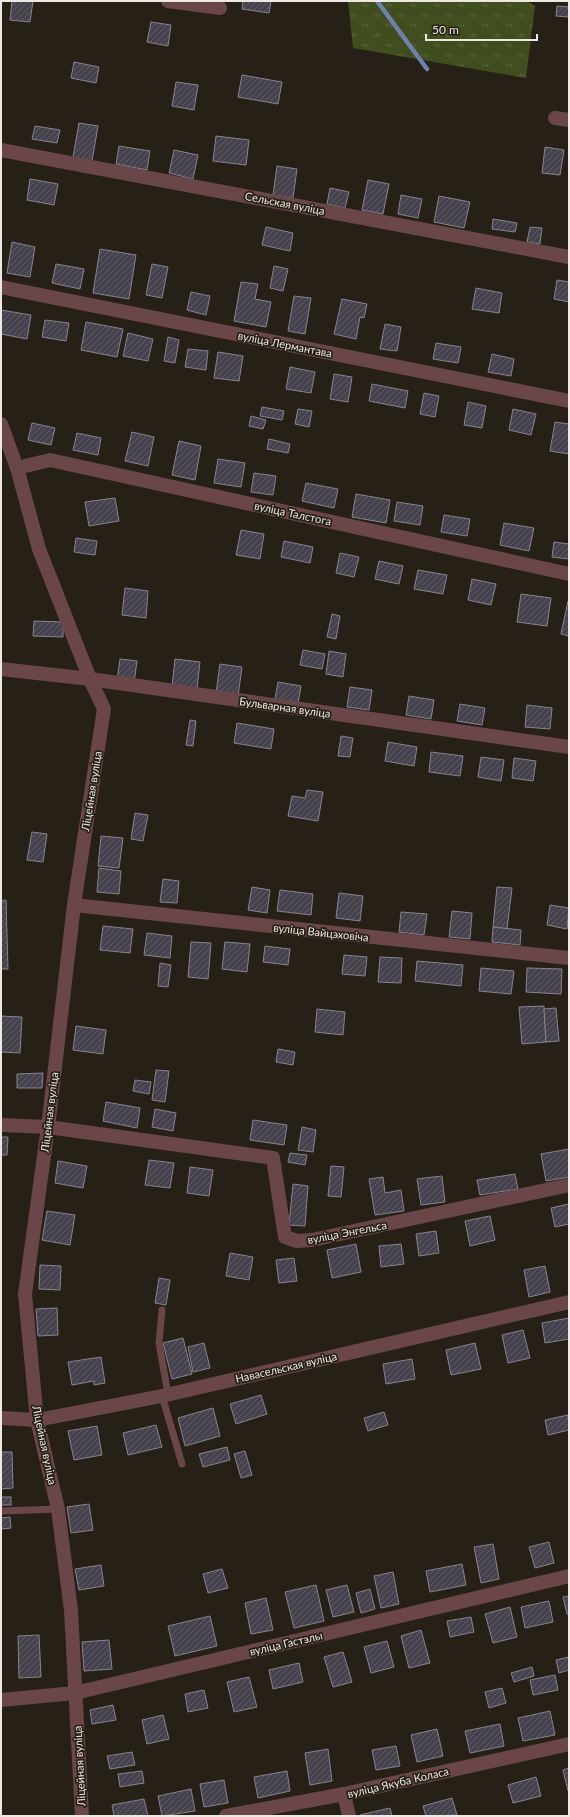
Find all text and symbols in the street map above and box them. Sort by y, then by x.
scale bar [426,16,537,42]
text: 50 m [432,22,459,37]
street label: Сельская вуліца [244,189,326,217]
street label: вуліца Лермантава [237,328,333,360]
street label: вуліца Талстога [253,498,333,528]
street label: Бульварная вуліца [238,694,332,720]
street label: Ліцейная вуліца [78,750,104,833]
street label: вуліца Вайцэховіча [273,921,369,943]
street label: Ліцейная вуліца [38,1071,60,1154]
street label: вуліца Энгельса [306,1218,388,1246]
street label: Навасельская вуліца [234,1349,338,1385]
street label: Ліцейная вуліца [30,1403,60,1486]
street label: вуліца Гастэлы [248,1628,324,1658]
street label: Ліцейная вуліца [70,1725,88,1808]
street label: вуліца Якуба Коласа [346,1764,450,1800]

